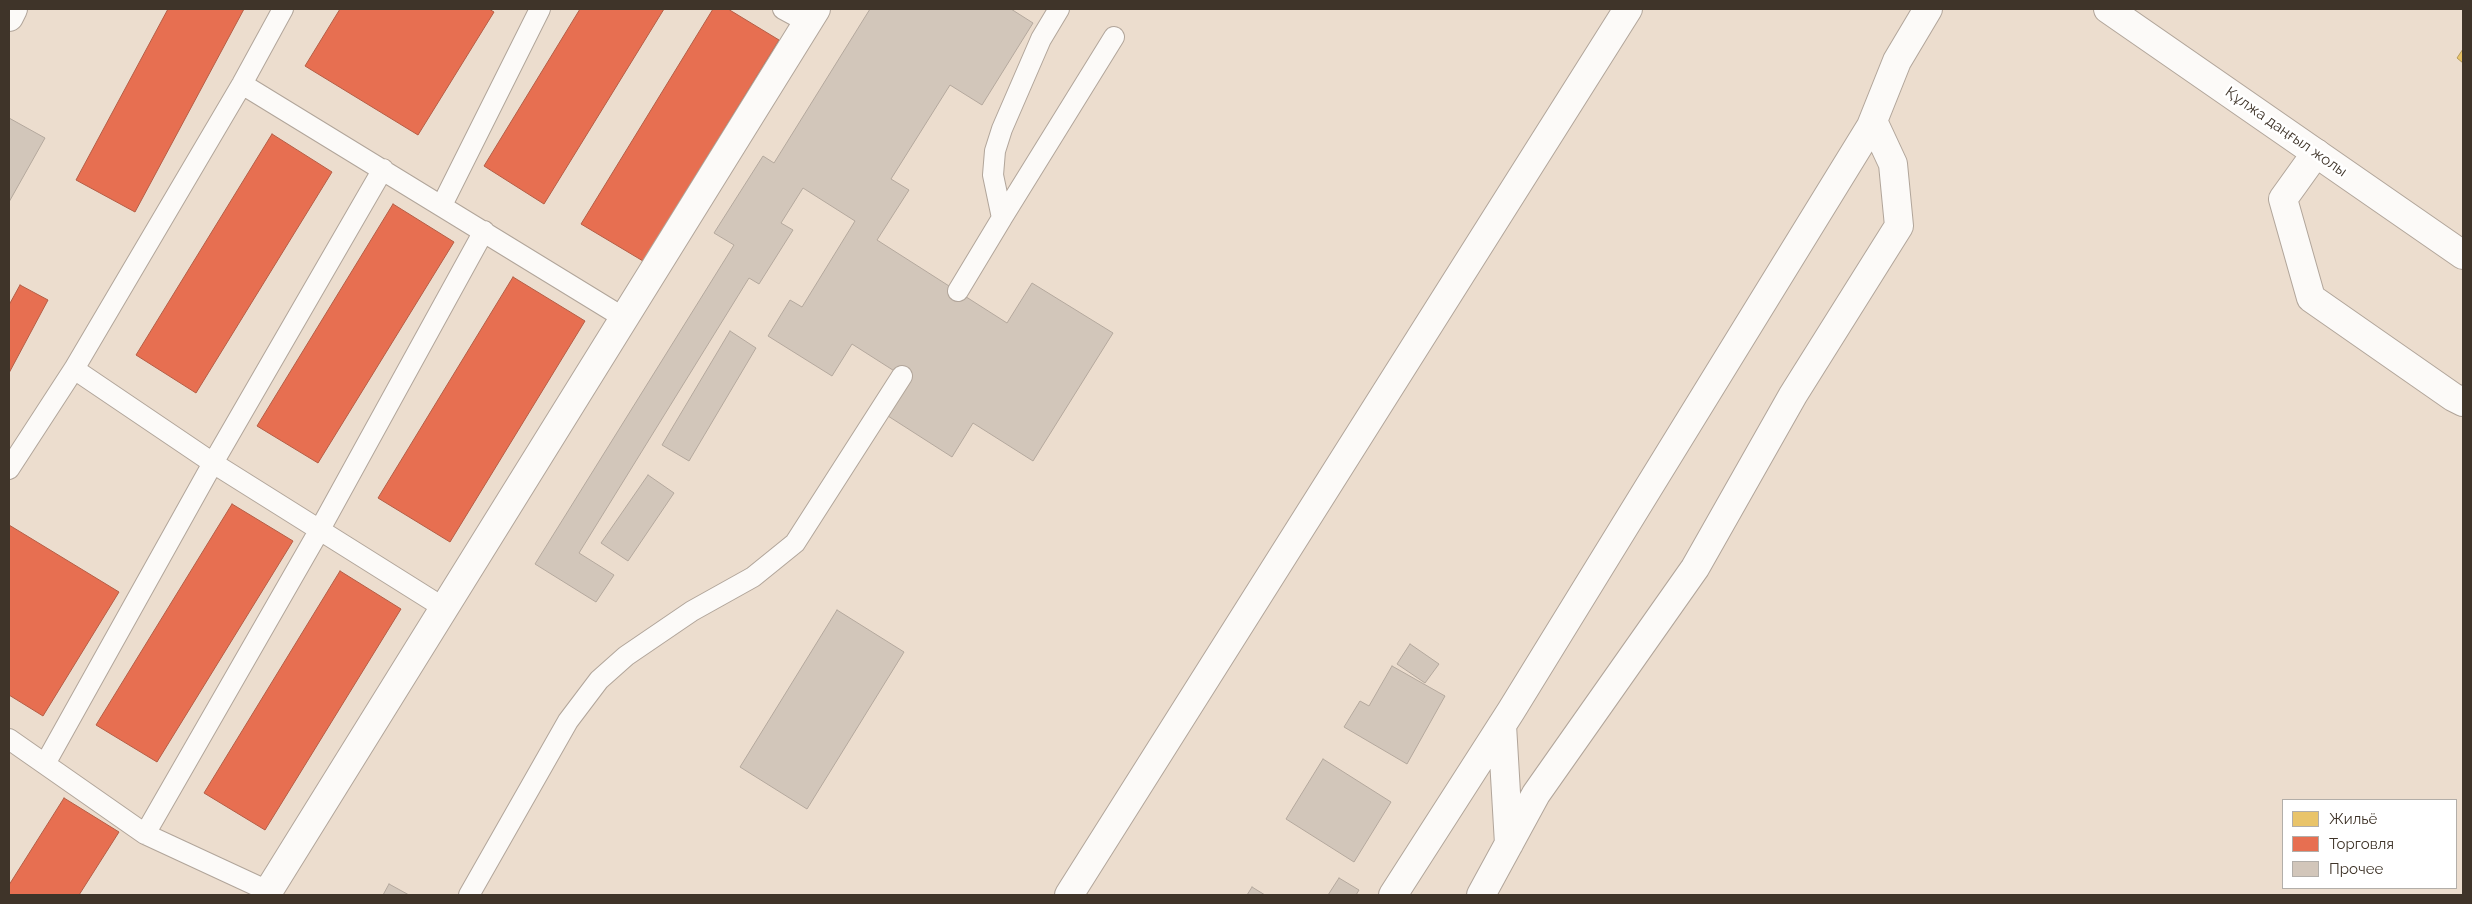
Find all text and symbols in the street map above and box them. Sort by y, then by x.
street label: Құлжа даңғыл жолы [2222,83,2350,181]
legend [2282,799,2457,889]
text: Жильё [2329,810,2377,828]
text: Торговля [2329,835,2394,853]
text: Прочее [2329,860,2383,878]

